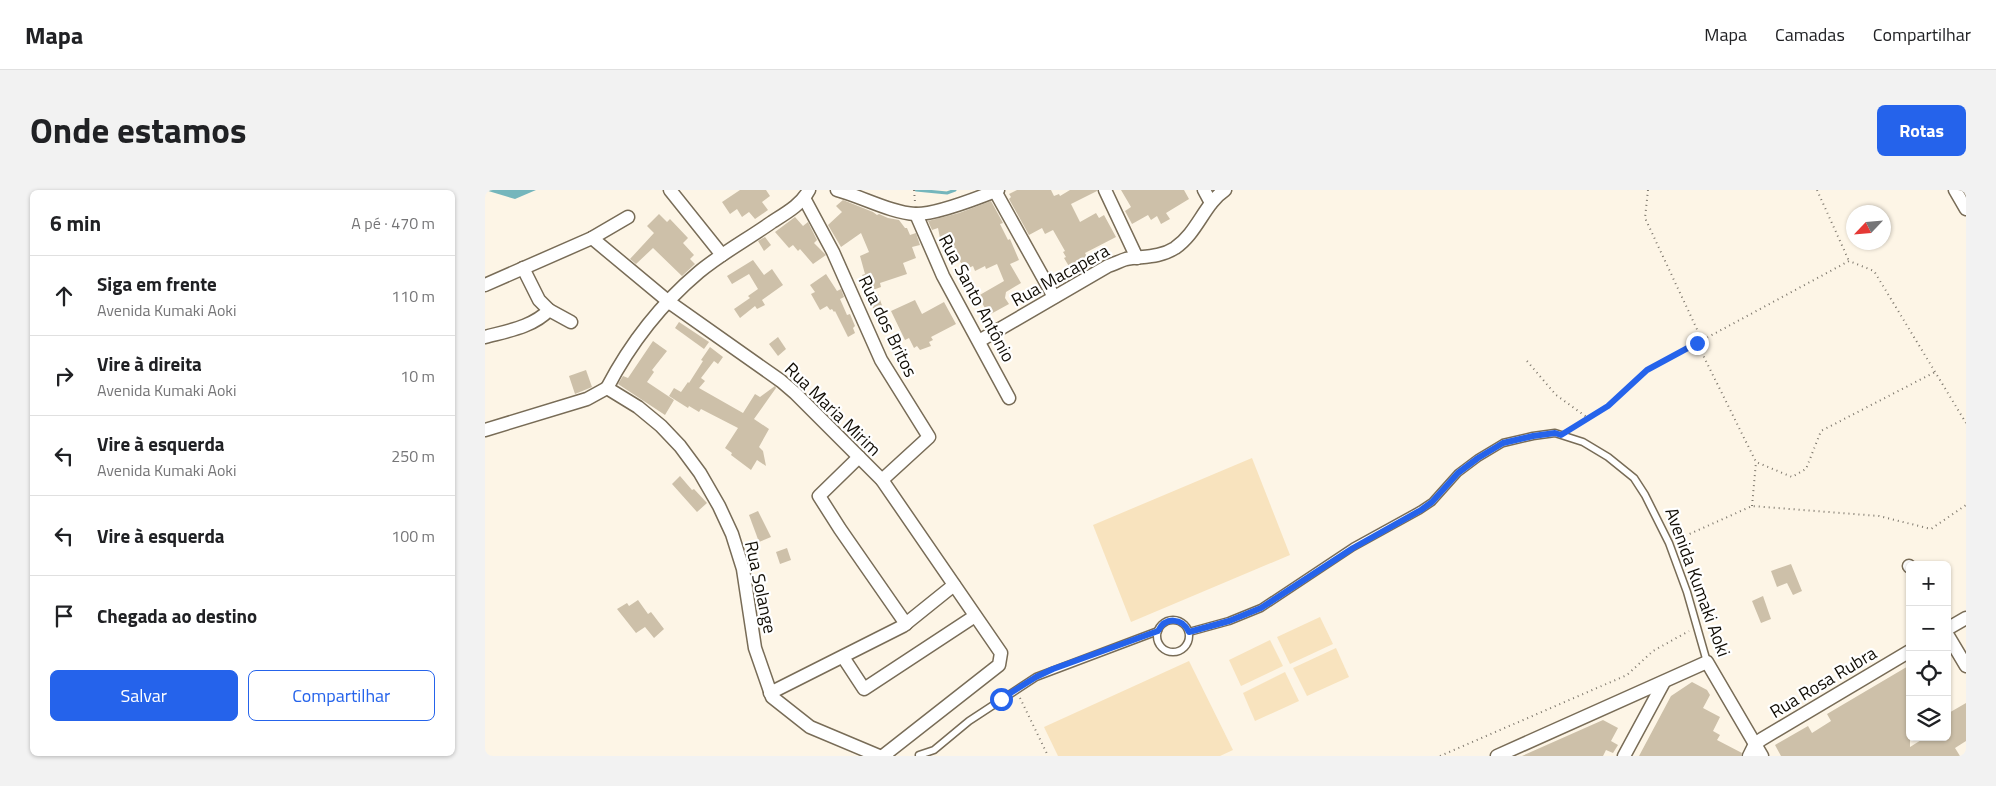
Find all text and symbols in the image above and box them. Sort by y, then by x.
text: Mapa [25,17,83,53]
text: Mapa [1704,21,1747,48]
text: Camadas [1775,21,1845,48]
text: Compartilhar [1873,21,1971,48]
text: Onde estamos [30,103,246,157]
button: Rotas [1877,105,1966,156]
north arrow [1846,205,1891,250]
text: 6 min [50,207,101,239]
text: A pé · 470 m [351,211,435,235]
street label: Rua Santo Antônio [932,229,1022,367]
street label: Rua Macapera [1006,237,1114,313]
text: Siga em frente [97,269,217,298]
street label: Rua dos Britos [852,270,924,382]
icon: ahead [50,282,78,310]
text: 110 m [391,284,435,308]
text: Avenida Kumaki Aoki [97,298,237,322]
route end [1686,332,1709,355]
text: Vire à direita [97,349,202,378]
street label: Rua Maria Mirim [779,356,887,462]
icon: right [50,362,78,390]
text: 10 m [400,364,435,388]
text: Avenida Kumaki Aoki [97,378,237,402]
text: Vire à esquerda [97,429,225,458]
icon: left [50,442,78,470]
text: 250 m [391,444,435,468]
text: Avenida Kumaki Aoki [97,458,237,482]
street label: Avenida Kumaki Aoki [1658,504,1738,660]
text: Vire à esquerda [97,521,225,550]
icon: left [50,522,78,550]
text: 100 m [391,524,435,548]
street label: Rua Solange [738,538,784,636]
map controls [1906,561,1951,741]
button: + [1906,561,1951,606]
text: Chegada ao destino [97,601,257,630]
icon: arrive [50,602,78,630]
button: − [1906,606,1951,651]
street label: Rua Rosa Rubra [1764,639,1882,725]
button: locate [1906,651,1951,696]
button: Salvar [50,670,238,721]
button: Compartilhar [248,670,435,721]
route start [990,688,1013,711]
button: layers [1906,696,1951,741]

